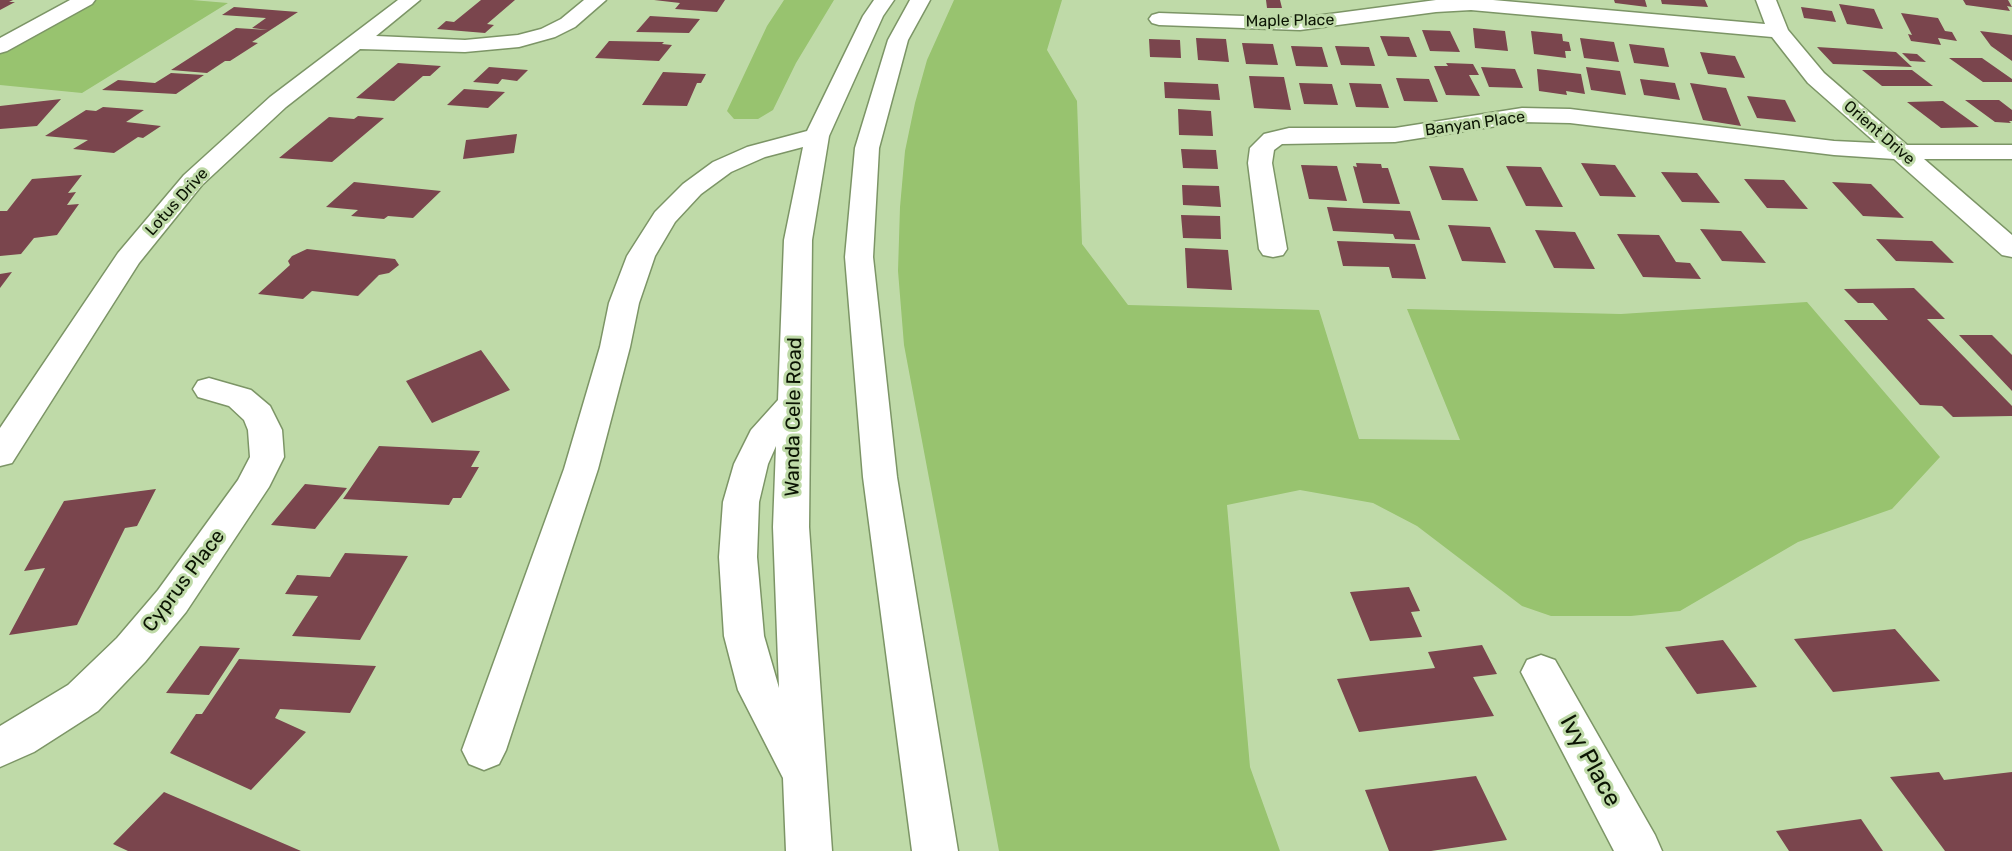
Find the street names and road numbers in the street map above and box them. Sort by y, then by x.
street label: Maple Place [1246,11,1334,31]
street label: Orient Drive [1839,97,1919,169]
street label: Banyan Place [1424,107,1526,141]
street label: Lotus Drive [142,164,212,240]
street label: Wanda Cele Road [781,337,807,497]
street label: Cyprus Place [138,525,230,637]
street label: Ivy Place [1553,710,1627,812]

